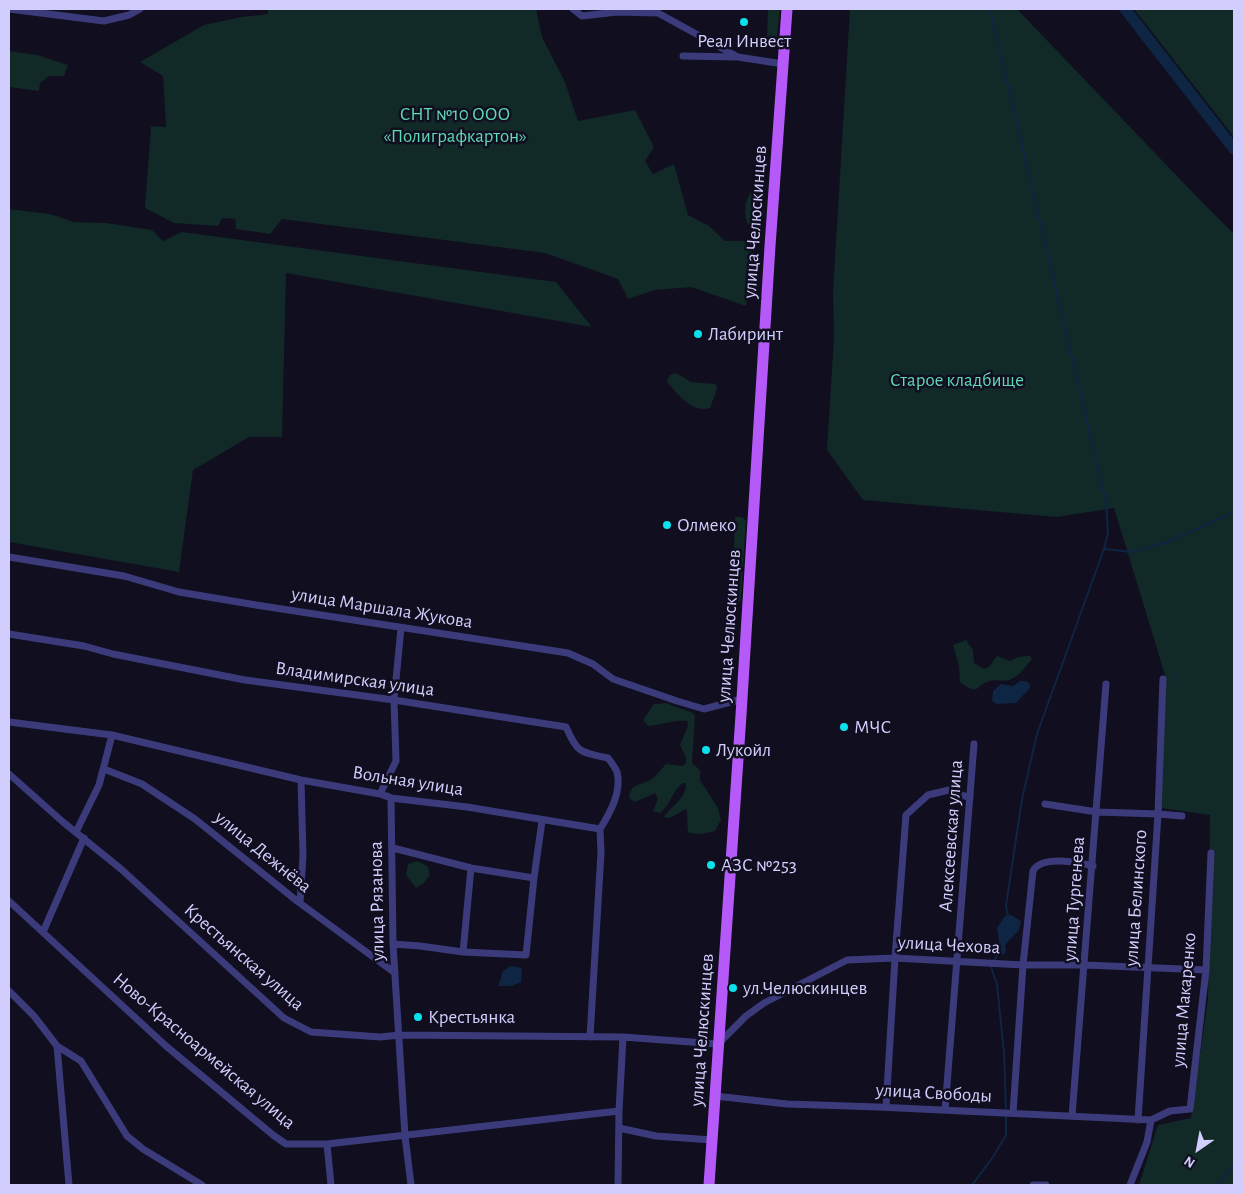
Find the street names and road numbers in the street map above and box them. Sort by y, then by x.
street label: улица Челюскинцев [738,145,772,299]
street label: улица Челюскинцев [712,549,746,703]
street label: улица Маршала Жукова [290,582,474,634]
street label: Владимирская улица [274,657,436,701]
street label: Алексеевская улица [934,759,968,913]
street label: Вольная улица [351,761,465,801]
street label: улица Дежнёва [210,806,316,898]
street label: улица Белинского [1120,829,1152,967]
street label: улица Тургенева [1058,836,1090,962]
street label: улица Рязанова [365,841,389,961]
street label: Крестьянская улица [179,899,309,1015]
street label: улица Чехова [897,931,1001,959]
street label: улица Макаренко [1167,932,1201,1068]
street label: улица Челюскинцев [685,953,719,1107]
street label: Ново-Красноармейская улица [108,968,300,1134]
street label: улица Свободы [875,1079,993,1107]

